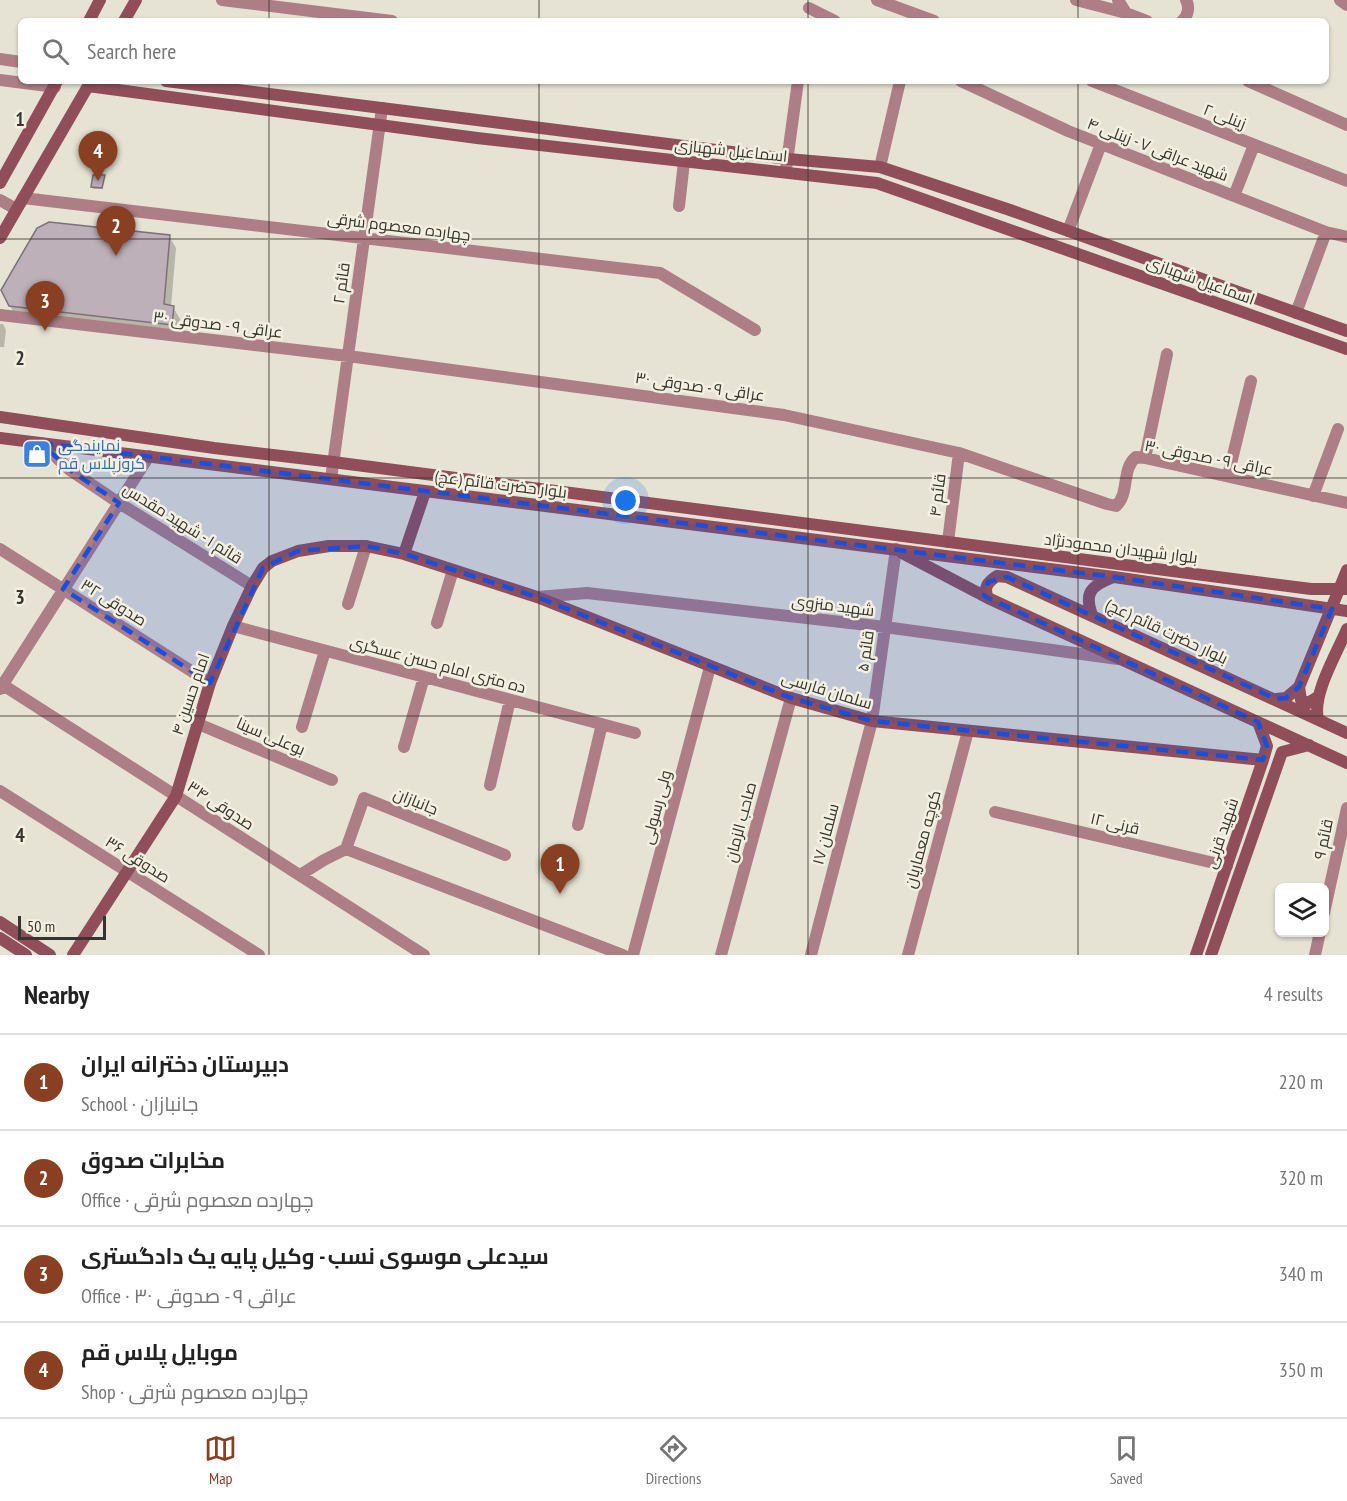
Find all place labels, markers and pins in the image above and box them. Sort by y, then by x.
pin: 4 [78,132,118,181]
pin: 2 [96,206,136,256]
pin: 3 [26,282,64,331]
place label: نمایندگی کروزپلاس قم [58,435,145,475]
shop icon: نمایندگی کروزپلاس قم [21,438,53,470]
pin: 1 [540,844,580,894]

